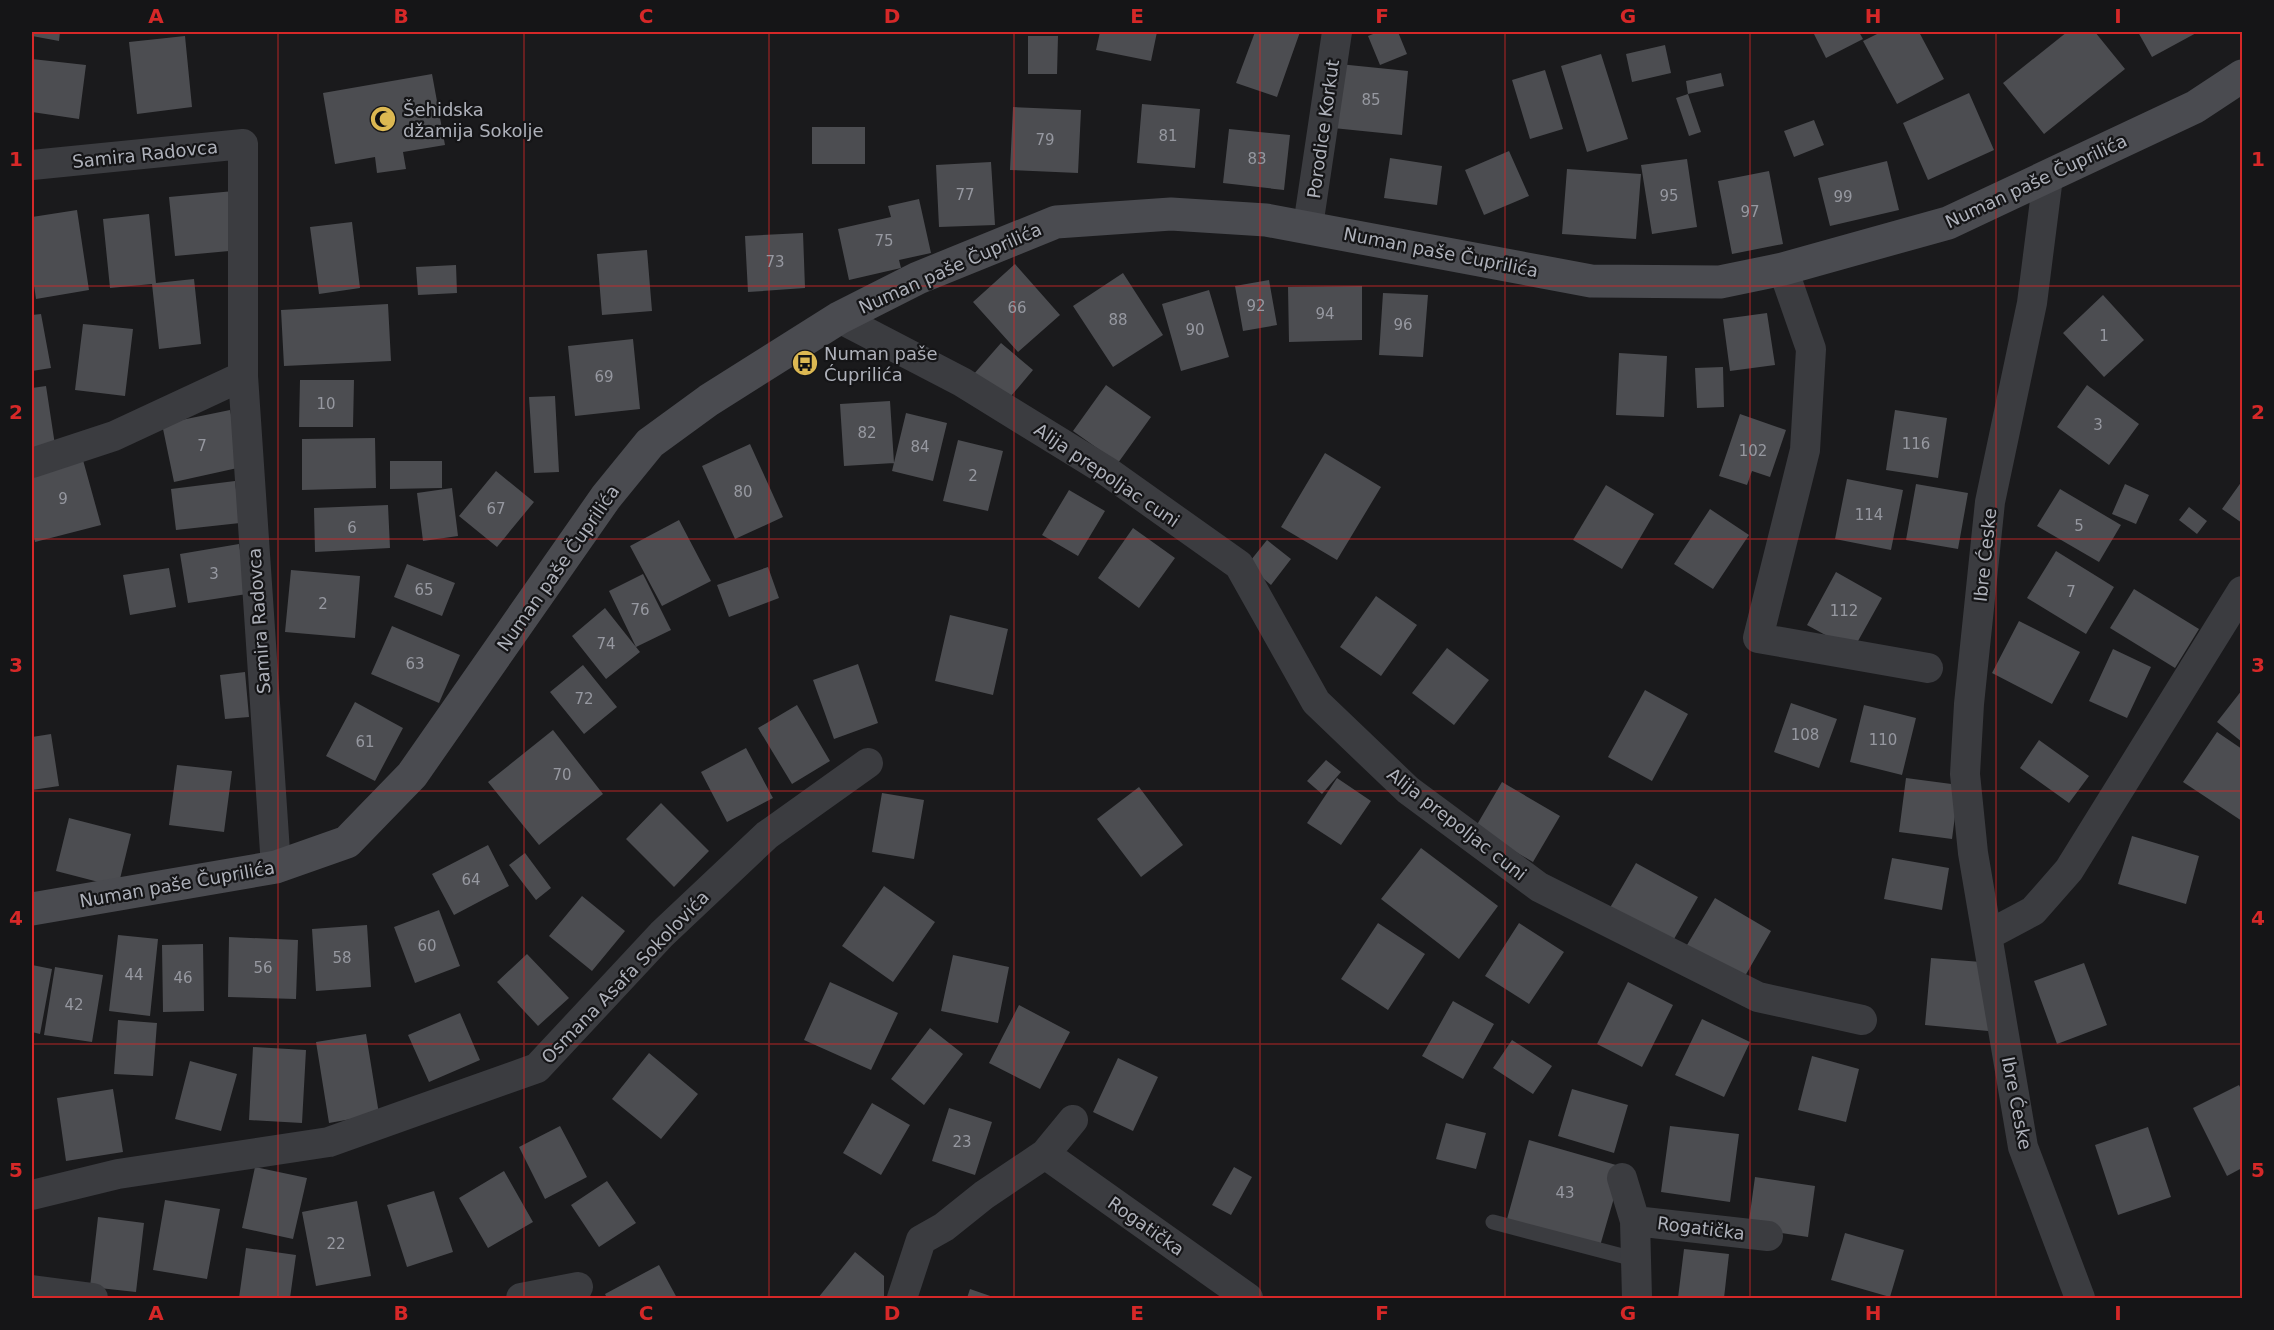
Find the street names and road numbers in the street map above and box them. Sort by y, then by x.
street label: Porodice Korkut [1303,58,1343,200]
street label: Numan paše Čuprilića [1942,130,2130,232]
street label: Samira Radovca [71,136,219,172]
street label: Numan paše Čuprilića [855,218,1045,318]
street label: Numan paše Čuprilića [1342,223,1540,281]
street label: Alija prepoljac cuni [1030,419,1184,531]
street label: Numan paše Čuprilića [493,481,623,655]
street label: Ibre Ćeske [1970,507,2000,603]
street label: Samira Radovca [243,547,275,695]
street label: Alija prepoljac cuni [1383,763,1531,885]
street label: Numan paše Čuprilića [78,856,276,912]
street label: Osmana Asafa Sokolovića [537,886,713,1068]
street label: Ibre Ćeske [1998,1055,2036,1151]
street label: Rogatička [1104,1192,1188,1260]
street label: Rogatička [1656,1212,1746,1244]

